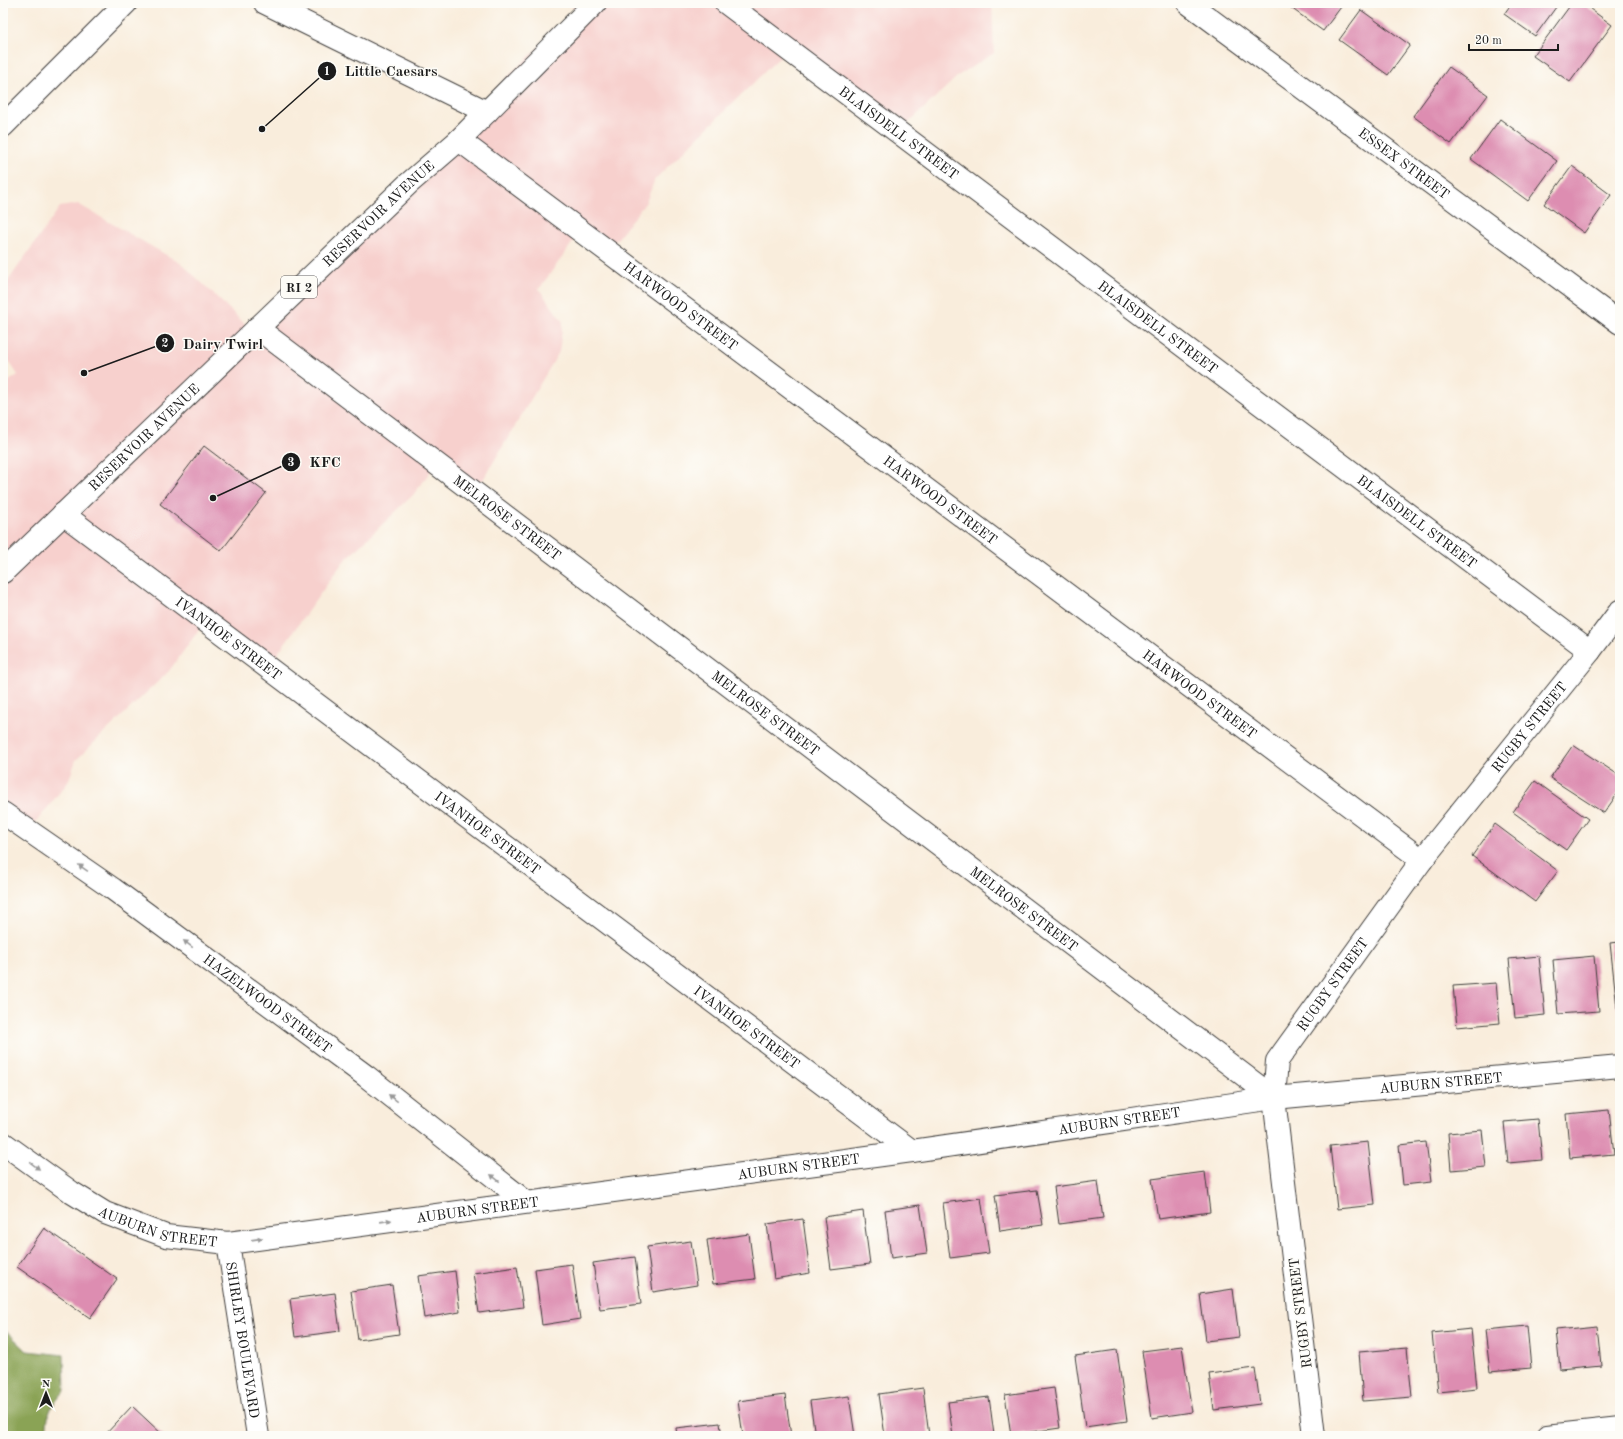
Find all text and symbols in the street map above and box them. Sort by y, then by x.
scale bar [1469,26,1558,52]
text: 20 m [1475,35,1502,47]
callout: Little Caesars [317,57,445,84]
text: Little Caesars [345,65,437,80]
text: 1 [324,66,330,78]
street label: BLAISDELL STREET [836,84,961,183]
street label: ESSEX STREET [1356,126,1452,202]
street label: RESERVOIR AVENUE [320,159,437,270]
street label: HARWOOD STREET [621,260,740,354]
road number: RI 2 [281,276,317,298]
street label: BLAISDELL STREET [1095,279,1220,377]
callout: Dairy Twirl [155,330,271,357]
text: 2 [162,338,169,350]
text: Dairy Twirl [183,338,264,353]
street label: RESERVOIR AVENUE [86,382,203,494]
callout: KFC [281,448,349,475]
street label: HARWOOD STREET [880,454,999,548]
text: KFC [309,456,341,471]
text: 3 [288,457,295,469]
street label: MELROSE STREET [450,473,563,563]
street label: BLAISDELL STREET [1354,473,1479,571]
street label: IVANHOE STREET [172,595,284,683]
street label: HARWOOD STREET [1140,648,1259,742]
street label: MELROSE STREET [709,669,821,759]
street label: RUGBY STREET [1489,680,1570,775]
street label: IVANHOE STREET [432,789,543,878]
one-way arrow [78,864,88,872]
street label: MELROSE STREET [967,864,1080,955]
street label: RUGBY STREET [1295,936,1371,1034]
one-way arrow [183,940,194,949]
street label: HAZELWOOD STREET [200,952,334,1056]
street label: IVANHOE STREET [691,984,802,1072]
street label: AUBURN STREET [1379,1071,1503,1096]
one-way arrow [388,1094,399,1102]
street label: AUBURN STREET [1057,1106,1182,1138]
street label: AUBURN STREET [736,1152,861,1182]
one-way arrow [29,1162,40,1170]
one-way arrow [490,1174,501,1183]
street label: AUBURN STREET [415,1195,540,1226]
street label: AUBURN STREET [95,1204,218,1250]
one-way arrow [380,1218,392,1225]
one-way arrow [251,1236,263,1242]
street label: RUGBY STREET [1287,1257,1315,1369]
street label: SHIRLEY BOULEVARD [223,1261,261,1419]
north arrow [26,1373,66,1413]
text: N [42,1379,51,1390]

